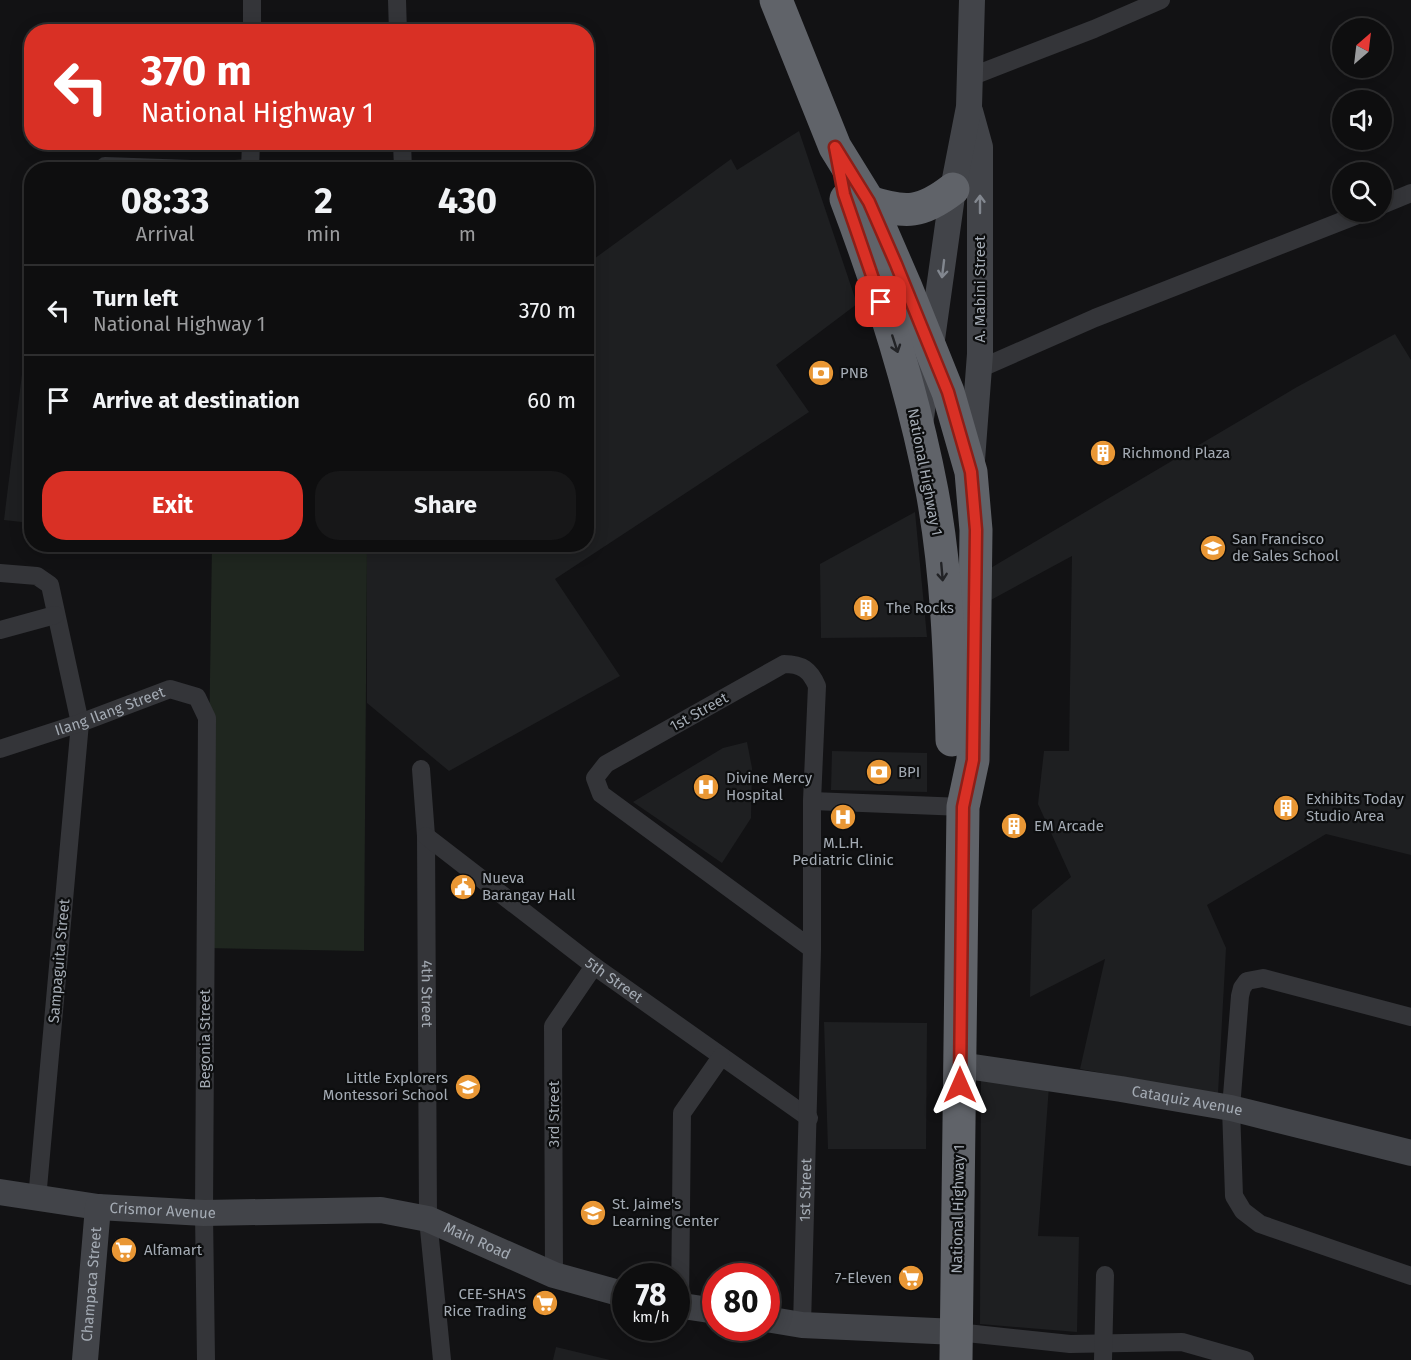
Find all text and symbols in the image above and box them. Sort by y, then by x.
north arrow [1332,18,1392,78]
map controls [1332,18,1392,222]
text: 370 m [141,46,252,96]
icon: left [42,48,120,126]
button: sound [1332,90,1392,150]
text: National Highway 1 [141,97,374,129]
button: search [1332,162,1392,222]
text: 08:33 [121,179,209,223]
text: 2 [314,179,333,223]
text: 430 [438,179,497,223]
one-way arrow [974,195,986,215]
text: Arrival [136,222,194,246]
text: min [306,222,341,246]
text: m [459,222,476,246]
street label: A. Mabini Street [971,235,989,342]
one-way arrow [937,258,948,278]
pin [855,276,906,327]
text: Turn left [93,285,178,312]
icon: arrive [864,285,897,318]
icon: left [42,294,75,327]
text: 370 m [519,297,576,324]
text: National Highway 1 [93,312,265,336]
one-way arrow [890,334,901,353]
bank icon: PNB [806,358,836,388]
place label: PNB [840,364,868,382]
icon: arrive [42,384,75,417]
text: Arrive at destination [93,387,300,414]
text: 60 m [527,387,576,414]
street label: National Highway 1 [904,407,946,537]
building icon: Richmond Plaza [1088,438,1118,468]
place label: Richmond Plaza [1122,444,1230,462]
button: Exit [42,471,303,540]
button: Share [315,471,576,540]
place label: San Francisco de Sales School [1232,530,1339,565]
school or university icon: San Francisco de Sales School [1198,533,1228,563]
one-way arrow [937,562,948,582]
building icon: The Rocks [851,593,881,623]
place label: The Rocks [886,599,954,617]
street label: Ilang Ilang Street [52,683,168,740]
street label: 1st Street [667,688,732,735]
bank icon: BPI [864,757,894,787]
place label: BPI [898,763,920,781]
place label: Divine Mercy Hospital [726,769,813,804]
hospital icon: Divine Mercy Hospital [691,772,721,802]
place label: Exhibits Today Studio Area [1306,790,1404,825]
building icon: Exhibits Today Studio Area [1271,793,1301,823]
hospital icon: M.L.H. Pediatric Clinic [828,802,858,832]
building icon: EM Arcade [999,811,1029,841]
place label: EM Arcade [1034,817,1104,835]
place label: M.L.H. Pediatric Clinic [792,834,894,869]
place label: Nueva Barangay Hall [482,869,576,904]
public building icon: Nueva Barangay Hall [448,872,478,902]
street label: Sampaguita Street [45,898,73,1024]
street label: 5th Street [582,954,647,1007]
street label: 4th Street [418,960,436,1028]
street label: Begonia Street [196,989,214,1089]
position arrow [928,1053,992,1117]
place label: Little Explorers Montessori School [323,1069,449,1104]
school or university icon: Little Explorers Montessori School [453,1072,483,1102]
street label: 3rd Street [545,1080,563,1147]
street label: Cataquiz Avenue [1130,1082,1245,1120]
street label: National Highway 1 [948,1144,968,1274]
street label: 1st Street [796,1157,815,1222]
place label: St. Jaime's Learning Center [612,1195,719,1230]
school or university icon: St. Jaime's Learning Center [578,1198,608,1228]
street label: Crismor Avenue [109,1199,216,1222]
street label: Main Road [441,1218,513,1264]
street label: Champaca Street [78,1226,105,1342]
supermarket icon: Alfamart [109,1235,139,1265]
place label: Alfamart [144,1241,203,1259]
speed limit sign: 80 [702,1263,780,1341]
supermarket icon: 7-Eleven [896,1263,926,1293]
place label: 7-Eleven [835,1269,892,1287]
text: 78 [636,1277,666,1313]
place label: CEE-SHA'S Rice Trading [443,1285,526,1320]
supermarket icon: CEE-SHA'S Rice Trading [530,1288,560,1318]
text: km/h [632,1308,670,1326]

